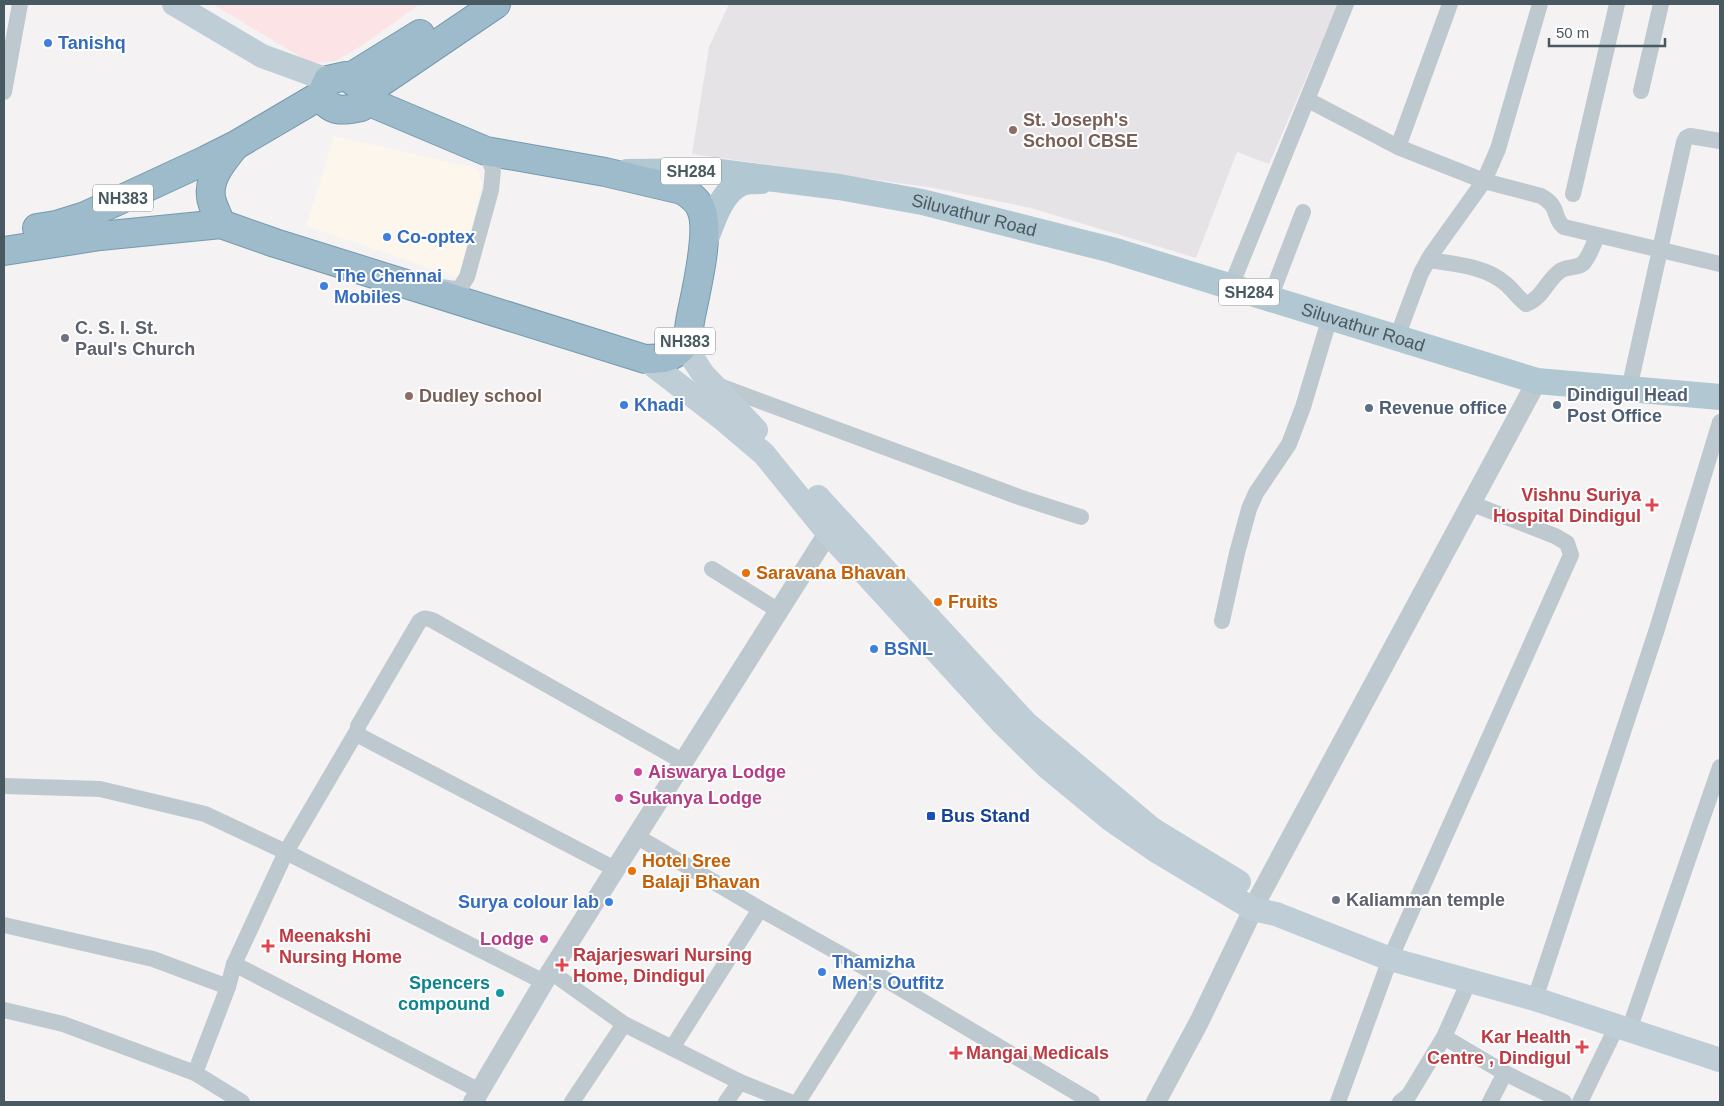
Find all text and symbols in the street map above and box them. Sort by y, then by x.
scale bar [1549,15,1665,47]
text: 50 m [1556,24,1589,41]
place label: Tanishq [58,33,126,53]
marker: Tanishq [42,37,54,49]
place label: St. Joseph's School CBSE [1023,110,1138,151]
marker: St. Joseph's School CBSE [1007,124,1019,136]
road number: SH284 [661,158,721,185]
road number: NH383 [93,184,153,212]
street label: Siluvathur Road [910,190,1039,241]
place label: Co-optex [397,227,475,247]
marker: Co-optex [381,231,393,243]
place label: The Chennai Mobiles [334,266,442,307]
road number: SH284 [1219,278,1279,306]
marker: The Chennai Mobiles [318,280,330,292]
street label: Siluvathur Road [1299,299,1427,356]
place label: C. S. I. St. Paul's Church [75,318,195,359]
road number: NH383 [655,328,715,354]
marker: C. S. I. St. Paul's Church [59,332,71,344]
place label: Dindigul Head Post Office [1567,385,1688,426]
place label: Dudley school [419,386,542,406]
marker: Dudley school [403,390,415,402]
place label: Khadi [634,395,684,415]
place label: Revenue office [1379,398,1507,418]
marker: Khadi [618,399,630,411]
marker: Dindigul Head Post Office [1551,399,1563,411]
marker: Revenue office [1363,402,1375,414]
place label: Vishnu Suriya Hospital Dindigul [1493,485,1642,526]
marker: Vishnu Suriya Hospital Dindigul [1645,498,1659,512]
place label: Saravana Bhavan [756,563,906,583]
marker: Saravana Bhavan [740,567,752,579]
place label: Fruits [948,592,998,612]
marker: Fruits [932,596,944,608]
place label: BSNL [884,639,933,659]
marker: BSNL [868,643,880,655]
place label: Aiswarya Lodge [648,762,786,782]
marker: Aiswarya Lodge [632,766,644,778]
place label: Sukanya Lodge [629,788,762,808]
marker: Sukanya Lodge [613,792,625,804]
place label: Bus Stand [941,806,1030,826]
marker: Bus Stand [925,810,937,822]
place label: Hotel Sree Balaji Bhavan [642,851,760,892]
marker: Hotel Sree Balaji Bhavan [626,865,638,877]
place label: Kaliamman temple [1346,890,1505,910]
place label: Surya colour lab [458,892,599,912]
marker: Kaliamman temple [1330,894,1342,906]
marker: Surya colour lab [603,896,615,908]
place label: Meenakshi Nursing Home [279,926,402,967]
place label: Lodge [480,929,534,949]
marker: Lodge [538,933,550,945]
marker: Meenakshi Nursing Home [261,939,275,953]
place label: Rajarjeswari Nursing Home, Dindigul [573,945,752,986]
place label: Thamizha Men's Outfitz [832,952,944,993]
marker: Rajarjeswari Nursing Home, Dindigul [555,958,569,972]
marker: Thamizha Men's Outfitz [816,966,828,978]
place label: Spencers compound [398,973,490,1014]
marker: Spencers compound [494,987,506,999]
place label: Kar Health Centre , Dindigul [1427,1027,1571,1068]
marker: Kar Health Centre , Dindigul [1575,1040,1589,1054]
place label: Mangai Medicals [966,1043,1109,1063]
marker: Mangai Medicals [950,1047,962,1059]

